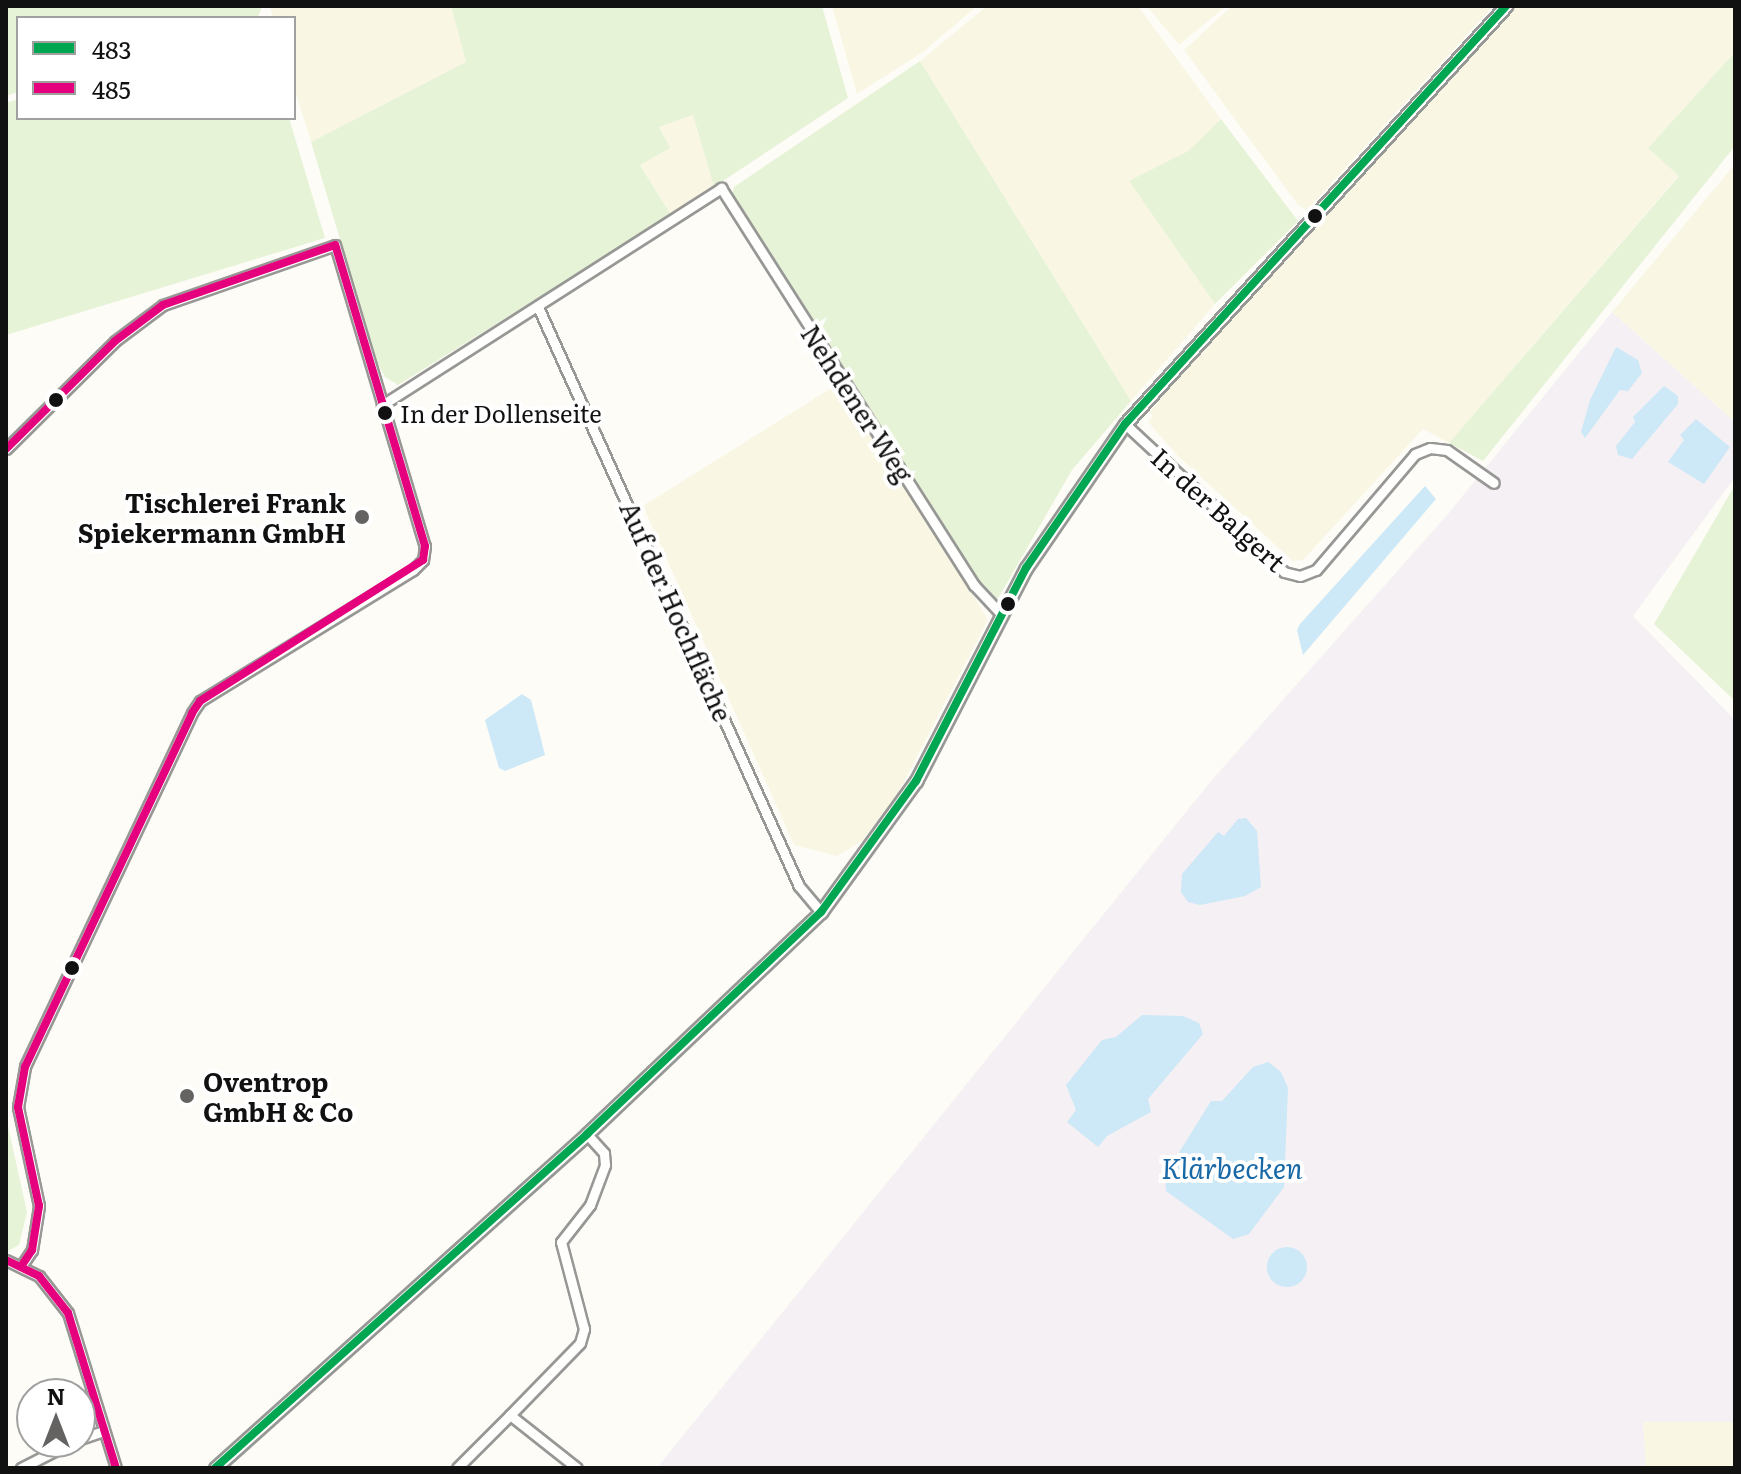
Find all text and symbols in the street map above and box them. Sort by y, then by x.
legend [16,16,296,120]
text: 483 [92,31,131,66]
text: 485 [92,71,131,106]
unlabelled marker [1307,208,1323,224]
street label: Nehdener Weg [796,318,920,488]
unlabelled marker [48,392,64,408]
place label: In der Dollenseite [400,399,602,427]
marker: In der Dollenseite [377,405,393,421]
street label: In der Balgert [1146,441,1292,577]
place label: Tischlerei Frank Spiekermann GmbH [78,486,346,548]
street label: Auf der Hochfläche [614,496,740,726]
marker: Tischlerei Frank Spiekermann GmbH [353,508,371,526]
unlabelled marker [1000,596,1016,612]
unlabelled marker [64,960,80,976]
place label: Oventrop GmbH & Co [203,1065,354,1126]
marker: Oventrop GmbH & Co [178,1087,196,1105]
water label: Klärbecken [1161,1150,1303,1184]
north arrow [16,1378,96,1458]
text: N [47,1379,65,1412]

